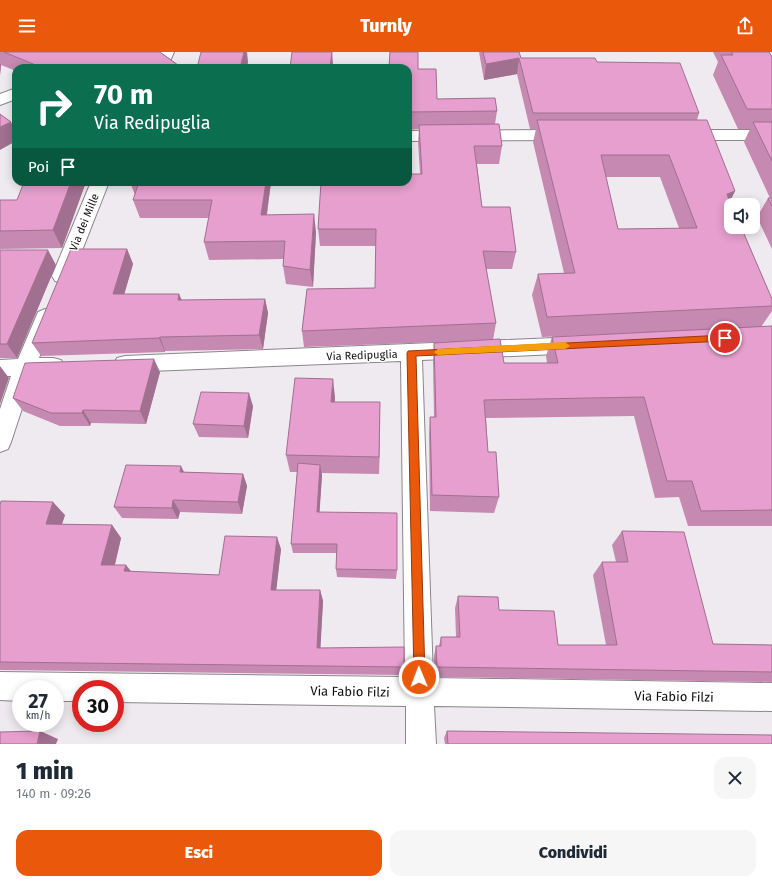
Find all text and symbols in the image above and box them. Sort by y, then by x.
icon: menu [16,15,38,37]
text: Turnly [360,15,412,37]
icon: share [734,15,756,37]
text: 70 m [94,78,153,111]
icon: right [28,80,80,132]
text: Via Redipuglia [94,112,211,134]
icon: arrive [57,156,79,178]
text: Poi [28,158,49,176]
street label: Via dei Mille [67,192,102,253]
map controls [724,198,760,234]
button: sound [724,198,760,234]
pin [708,321,742,355]
icon: arrive [714,327,736,349]
street label: Via Redipuglia [326,348,398,363]
position arrow [398,656,440,698]
speed limit sign: 30 [72,680,124,732]
street label: Via Fabio Filzi [310,683,390,700]
street label: Via Fabio Filzi [634,688,714,705]
text: 27 [28,689,48,713]
text: km/h [26,710,50,722]
text: 1 min [16,757,74,785]
button: close [714,757,756,799]
text: 140 m · 09:26 [16,786,91,801]
button: Esci [16,830,382,876]
button: Condividi [390,830,756,876]

